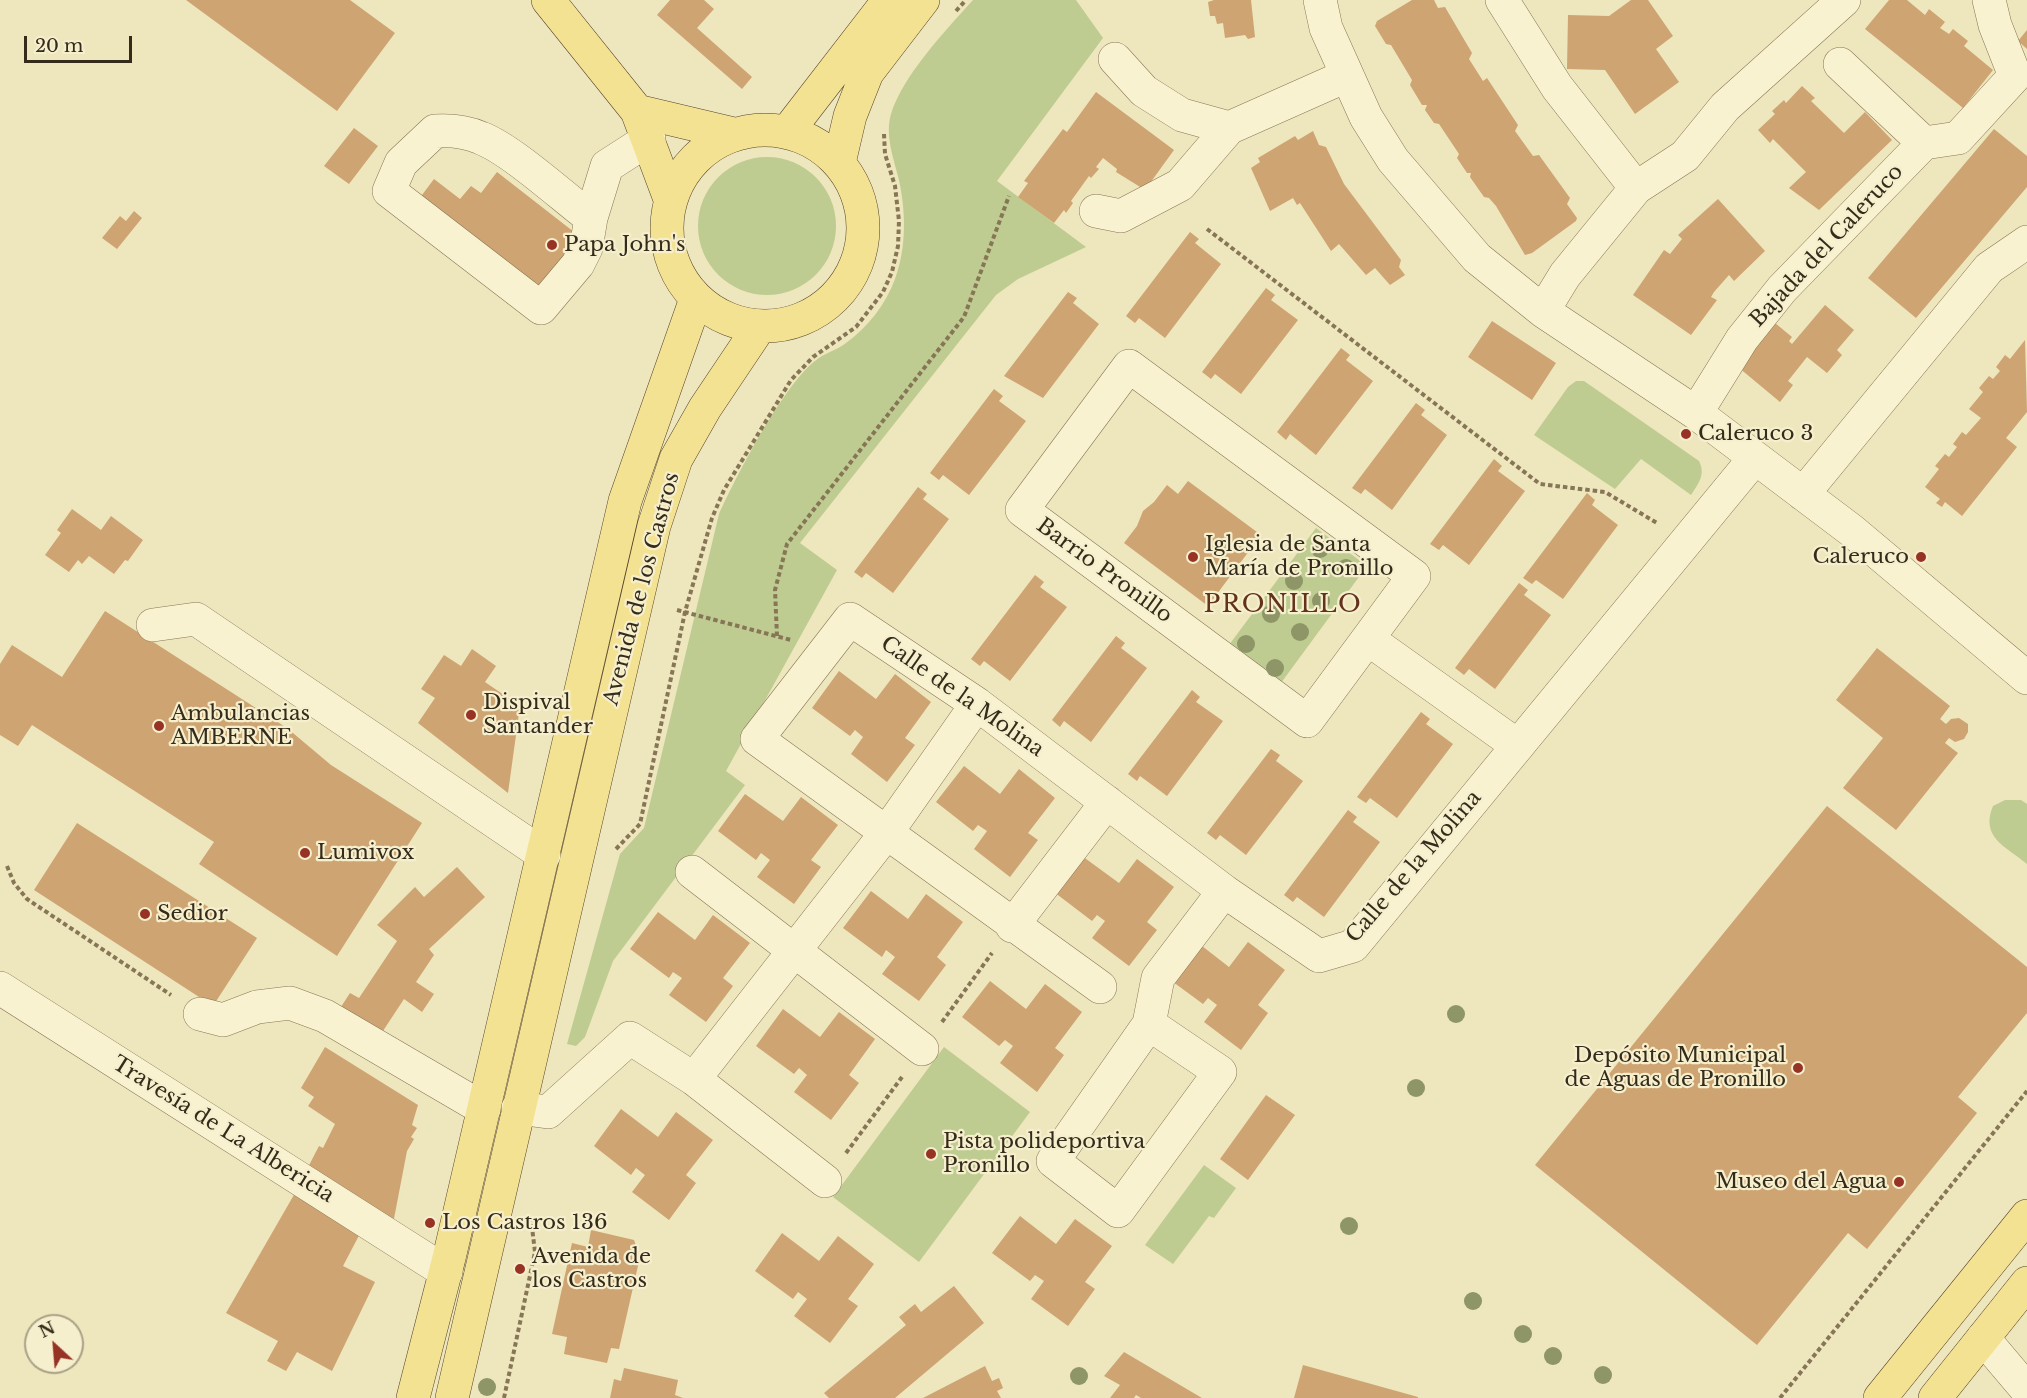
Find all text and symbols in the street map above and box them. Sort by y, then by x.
scale bar [27,24,135,62]
text: 20 m [35,35,83,57]
street label: Bajada del Caleruco [1745,159,1909,333]
place label: Papa John's [564,232,685,258]
marker: Papa John's [545,238,559,252]
place label: Caleruco 3 [1698,421,1813,447]
marker: Caleruco 3 [1679,427,1693,441]
street label: Avenida de los Castros [599,470,685,708]
street label: Barrio Pronillo [1031,513,1177,629]
place label: Iglesia de Santa María de Pronillo [1205,532,1394,582]
place label: Caleruco [1813,544,1909,570]
marker: Iglesia de Santa María de Pronillo [1186,550,1200,564]
marker: Caleruco [1914,550,1928,564]
district label: PRONILLO [1204,591,1362,619]
street label: Calle de la Molina [876,631,1048,763]
place label: Dispival Santander [483,690,593,740]
place label: Ambulancias AMBERNE [171,701,310,751]
marker: Dispival Santander [464,708,478,722]
marker: Ambulancias AMBERNE [152,719,166,733]
street label: Calle de la Molina [1341,786,1487,948]
place label: Lumivox [317,840,414,866]
marker: Lumivox [298,846,312,860]
place label: Sedior [157,901,228,927]
marker: Sedior [138,907,152,921]
place label: Depósito Municipal de Aguas de Pronillo [1565,1043,1786,1093]
street label: Travesía de La Albericia [108,1051,338,1209]
marker: Depósito Municipal de Aguas de Pronillo [1791,1061,1805,1075]
place label: Pista polideportiva Pronillo [943,1129,1145,1179]
marker: Pista polideportiva Pronillo [924,1147,938,1161]
place label: Museo del Agua [1716,1169,1887,1195]
marker: Museo del Agua [1892,1175,1906,1189]
place label: Los Castros 136 [442,1210,607,1236]
marker: Los Castros 136 [423,1216,437,1230]
place label: Avenida de los Castros [532,1244,651,1294]
marker: Avenida de los Castros [513,1262,527,1276]
north arrow [24,1314,84,1374]
text: N [36,1317,58,1342]

